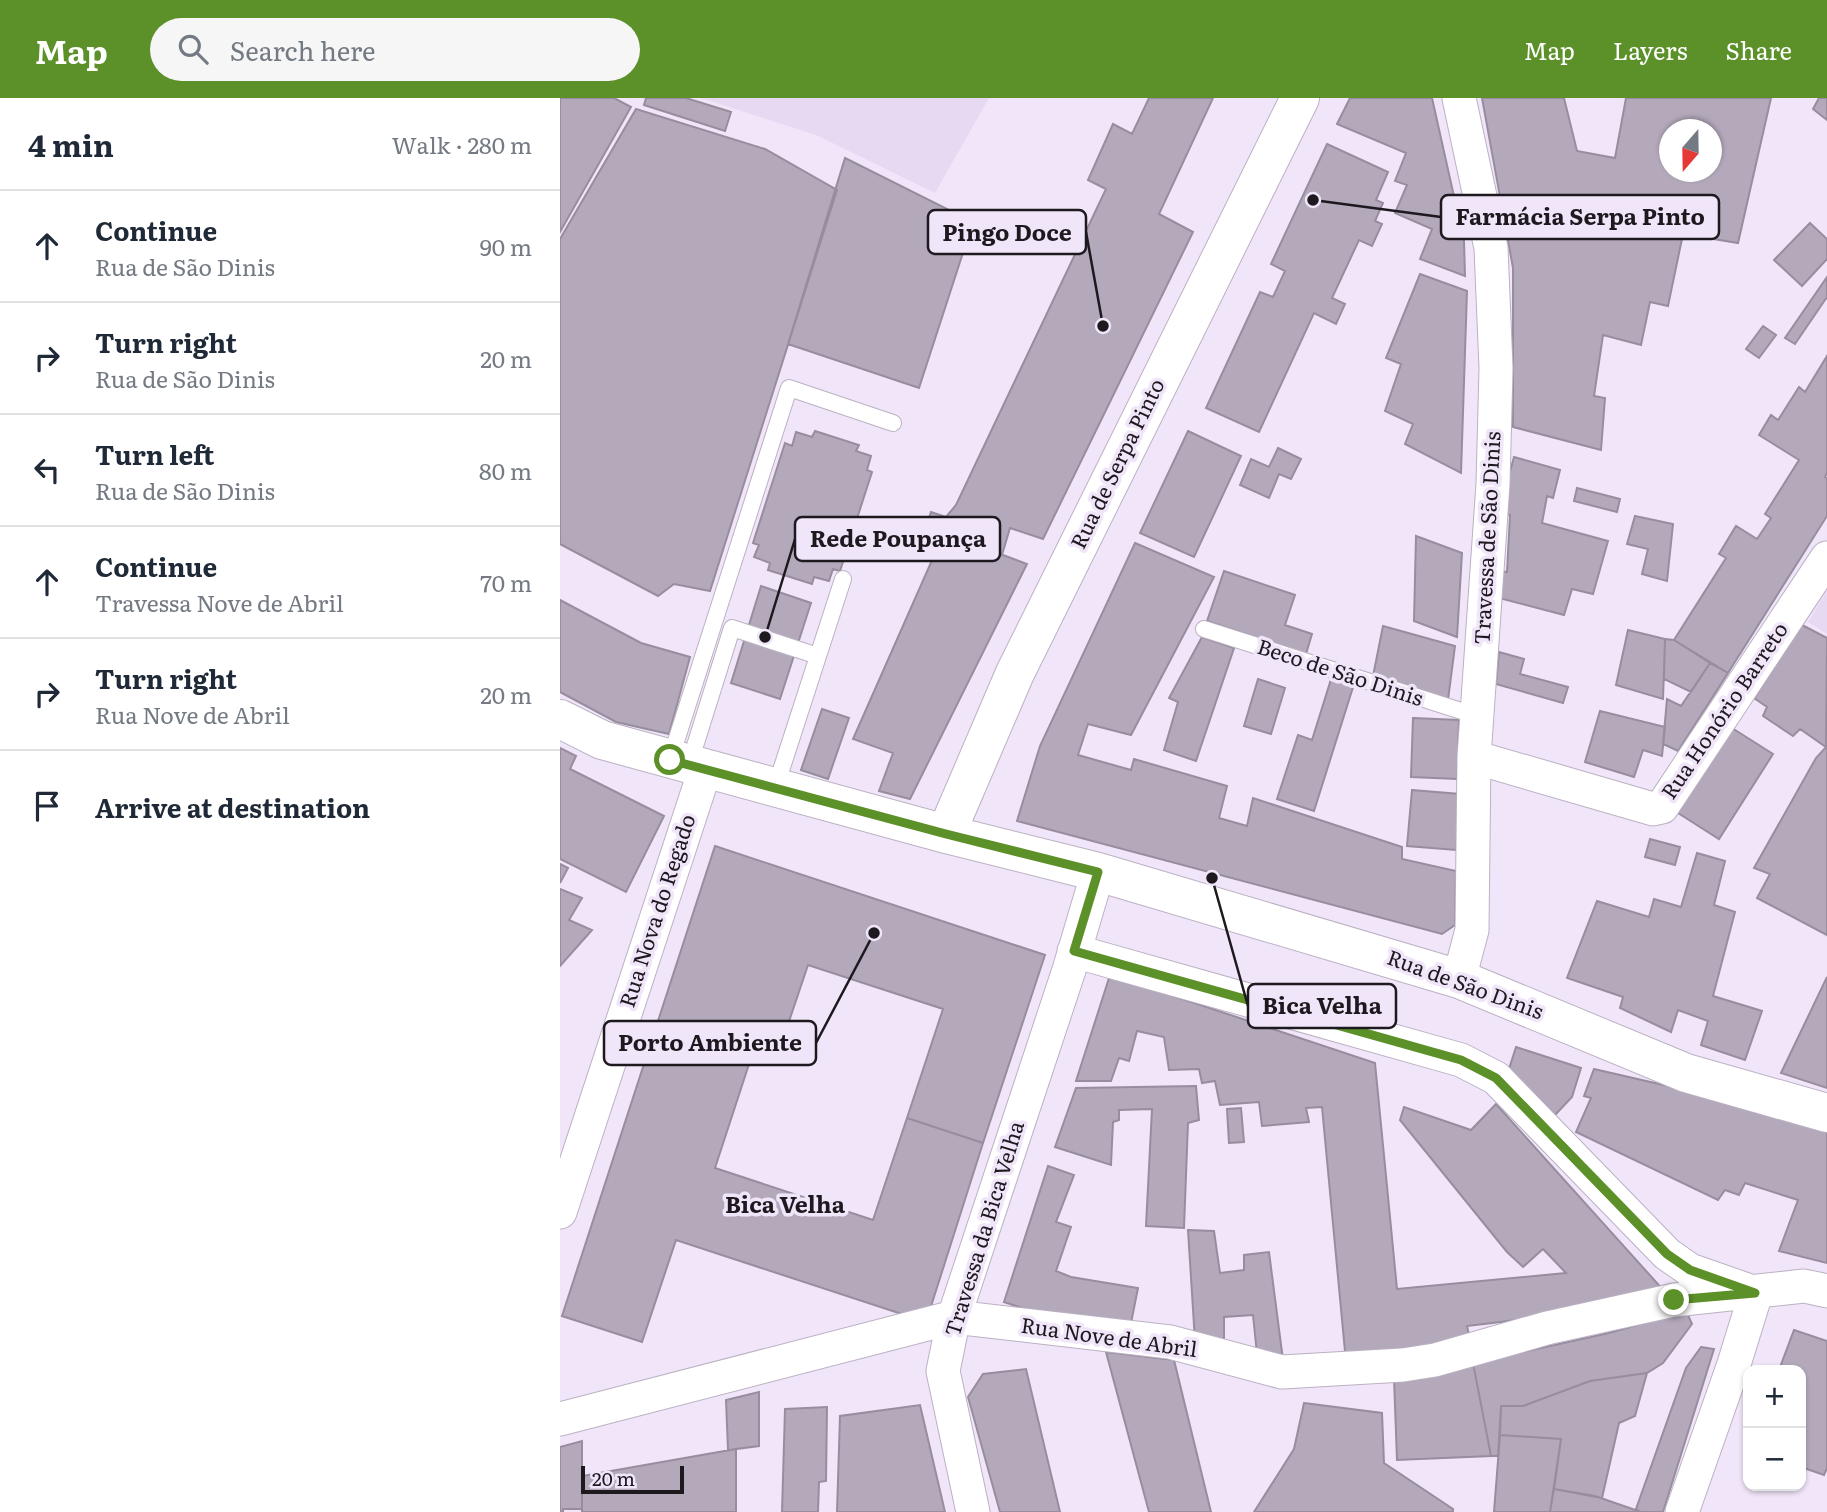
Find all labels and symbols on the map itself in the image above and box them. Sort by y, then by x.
north arrow [1659,119,1722,182]
callout: Farmácia Serpa Pinto [1441,195,1719,239]
text: Farmácia Serpa Pinto [1455,198,1705,232]
callout: Pingo Doce [928,210,1086,254]
text: Pingo Doce [942,214,1072,248]
street label: Rua de Serpa Pinto [1061,372,1170,553]
street label: Travessa de São Dinis [1464,430,1507,645]
callout: Rede Poupança [795,517,1000,561]
text: Rede Poupança [810,520,987,554]
street label: Rua Honório Barreto [1652,615,1794,804]
street label: Beco de São Dinis [1254,629,1428,712]
route start [654,744,685,775]
street label: Rua Nova do Regado [610,810,701,1011]
street label: Rua de São Dinis [1383,940,1548,1025]
callout: Bica Velha [1248,984,1396,1028]
text: Bica Velha [1262,987,1383,1021]
callout: Porto Ambiente [604,1021,816,1065]
text: Porto Ambiente [618,1024,802,1058]
street label: Travessa da Bica Velha [935,1116,1030,1340]
district label: Bica Velha [725,1186,846,1220]
route end [1658,1284,1689,1315]
street label: Rua Nove de Abril [1019,1308,1200,1363]
scale bar [581,1463,684,1495]

